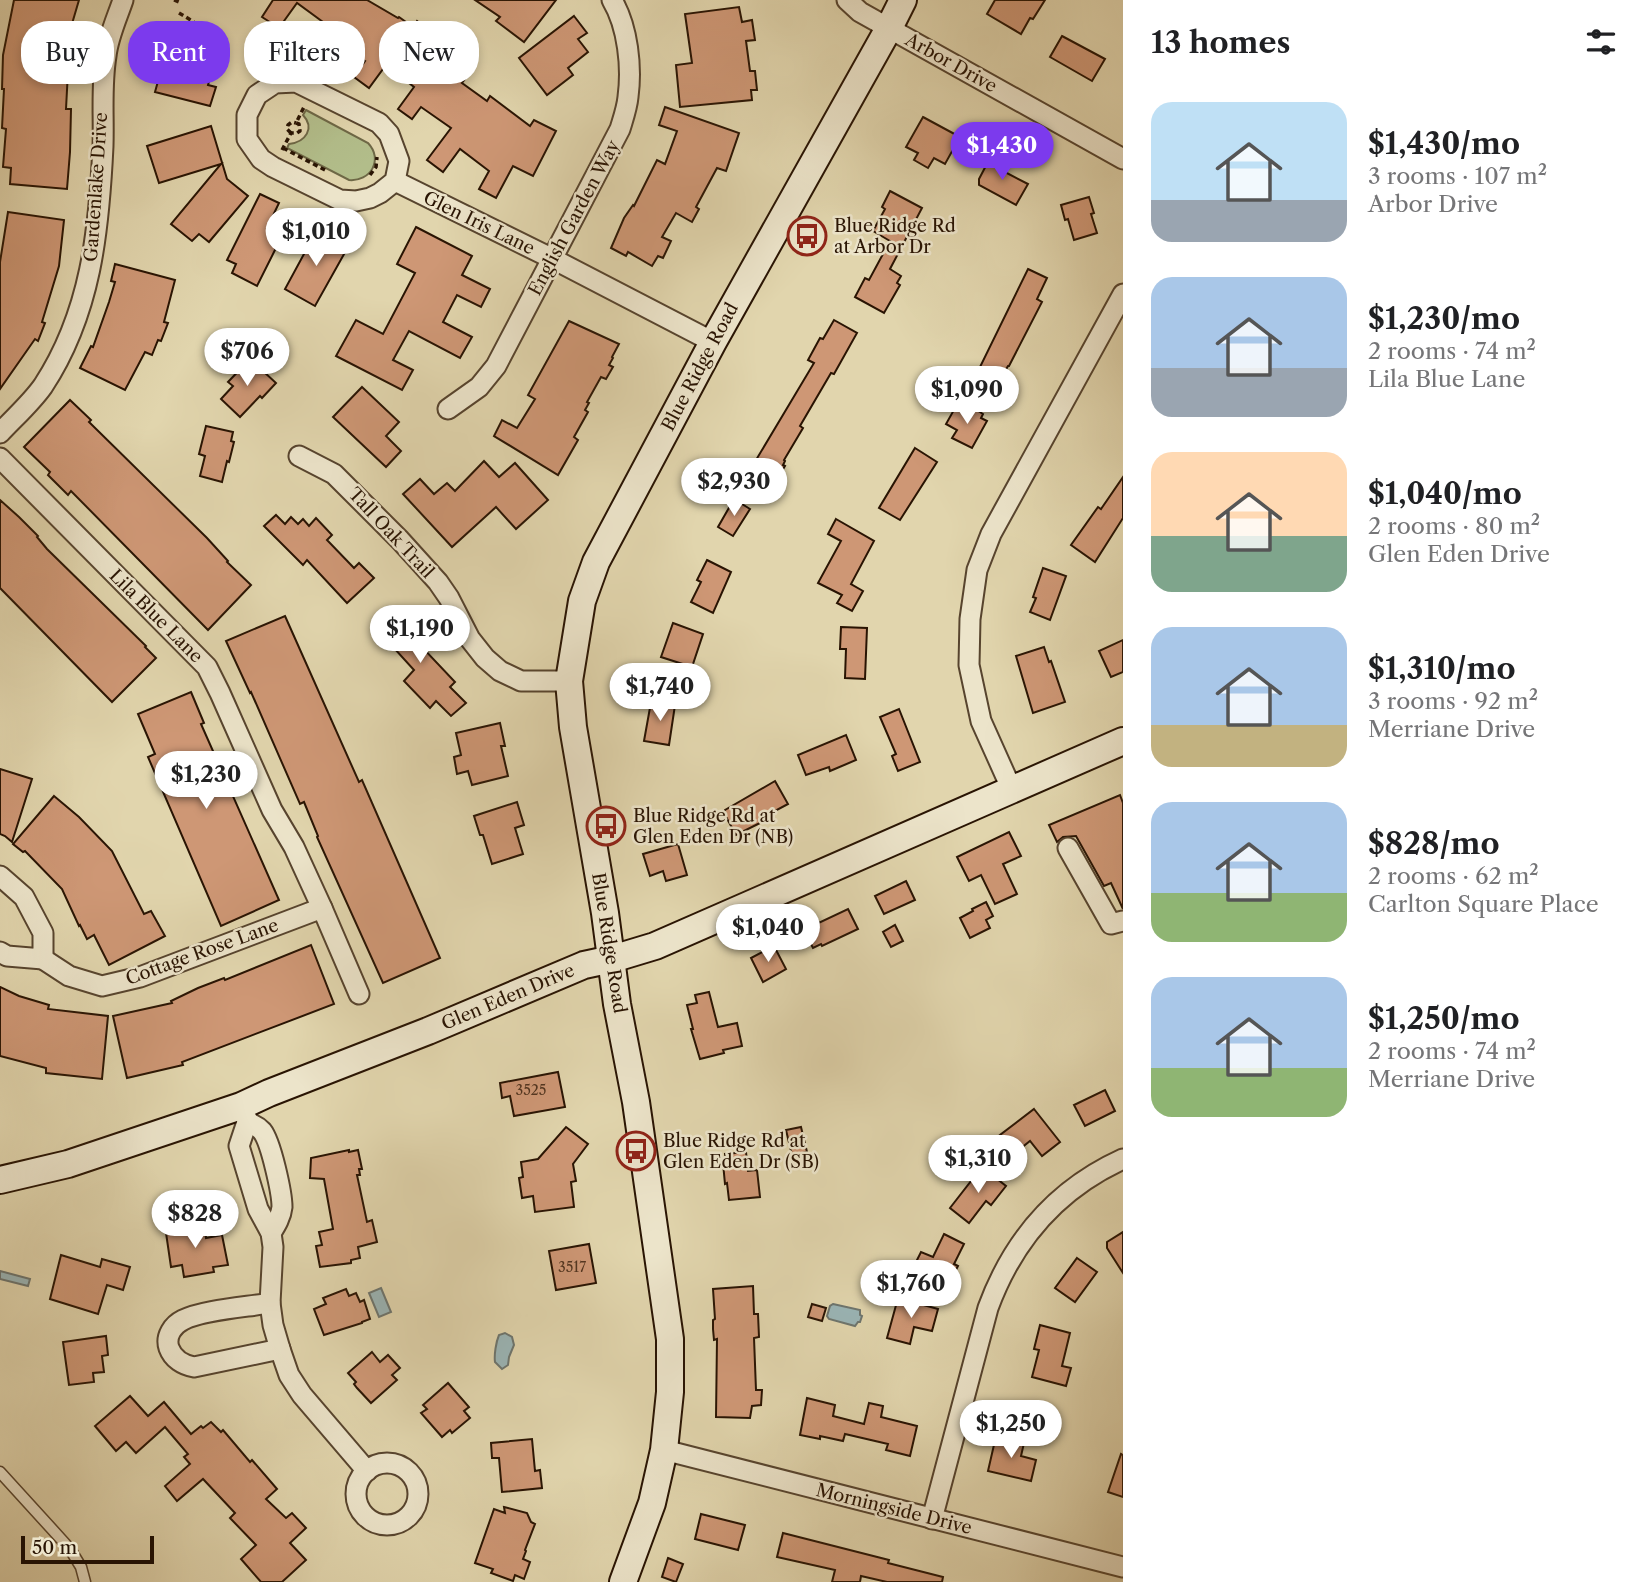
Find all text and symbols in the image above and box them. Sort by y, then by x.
chip: Buy [21,21,114,84]
chip: Rent [128,21,230,84]
chip: Filters [244,21,365,84]
chip: New [379,21,479,84]
icon: filters [1582,23,1620,61]
text: 13 homes [1151,24,1290,61]
street label: Arbor Drive [900,28,1001,97]
street label: Gardenlake Drive [80,111,112,263]
pin: $1,430 [945,122,1059,182]
text: $1,430/mo [1368,125,1520,162]
icon: home [1207,130,1291,214]
text: $1,430 [967,131,1037,159]
street label: English Garden Way [524,136,625,299]
text: 3 rooms · 107 m² [1368,162,1547,190]
street label: Glen Iris Lane [420,187,538,259]
text: Arbor Drive [1368,190,1498,218]
pin: $1,010 [259,208,373,268]
bus stop icon: Blue Ridge Rd at Arbor Dr [786,215,828,257]
place label: Blue Ridge Rd at Arbor Dr [834,215,956,258]
text: $1,010 [282,217,350,245]
street label: Blue Ridge Road [657,299,743,435]
text: $1,230/mo [1368,300,1520,337]
icon: home [1207,305,1291,389]
pin: $706 [206,328,288,388]
text: $706 [220,337,274,365]
text: 2 rooms · 74 m² [1368,337,1536,365]
text: Lila Blue Lane [1368,365,1525,393]
pin: $1,090 [910,366,1024,426]
text: $1,090 [931,375,1003,403]
pin: $2,930 [677,458,791,518]
text: $2,930 [697,467,771,495]
text: $1,040/mo [1368,475,1522,512]
icon: home [1207,480,1291,564]
street label: Tall Oak Trail [343,483,439,583]
text: 2 rooms · 80 m² [1368,512,1540,540]
text: Glen Eden Drive [1368,540,1550,568]
street label: Lila Blue Lane [105,565,207,667]
pin: $1,190 [363,606,477,665]
text: $1,190 [386,614,454,642]
text: $1,310/mo [1368,650,1516,687]
icon: home [1207,655,1291,739]
pin: $1,740 [603,664,717,723]
text: $1,740 [626,672,694,700]
text: 3 rooms · 92 m² [1368,687,1538,715]
text: Merriane Drive [1368,715,1535,743]
pin: $1,230 [149,752,263,811]
text: $1,230 [171,760,241,788]
bus stop icon: Blue Ridge Rd at Glen Eden Dr (NB) [585,805,627,847]
place label: Blue Ridge Rd at Glen Eden Dr (NB) [633,805,793,848]
text: $828/mo [1368,825,1500,862]
icon: home [1207,830,1291,914]
text: 2 rooms · 62 m² [1368,862,1539,890]
street label: Blue Ridge Road [587,871,631,1015]
text: Carlton Square Place [1368,890,1599,918]
pin: $1,040 [711,904,825,964]
text: $1,040 [732,913,804,941]
street label: Cottage Rose Lane [123,914,281,990]
street label: Glen Eden Drive [438,959,578,1035]
text: $1,250/mo [1368,1000,1520,1037]
icon: home [1207,1005,1291,1089]
text: 2 rooms · 74 m² [1368,1037,1536,1065]
text: Merriane Drive [1368,1065,1535,1093]
house number: 3525 [516,1081,546,1099]
bus stop icon: Blue Ridge Rd at Glen Eden Dr (SB) [615,1130,657,1172]
place label: Blue Ridge Rd at Glen Eden Dr (SB) [663,1130,819,1173]
pin: $1,310 [921,1136,1035,1195]
text: $1,310 [944,1144,1012,1172]
pin: $828 [154,1190,236,1250]
text: $828 [168,1199,222,1227]
house number: 3517 [558,1258,586,1276]
pin: $1,760 [854,1260,968,1320]
text: $1,760 [876,1269,946,1297]
pin: $1,250 [954,1400,1068,1460]
text: $1,250 [976,1409,1046,1437]
street label: Morningside Drive [814,1479,974,1539]
scale bar [21,1533,154,1565]
text: 50 m [32,1536,77,1559]

